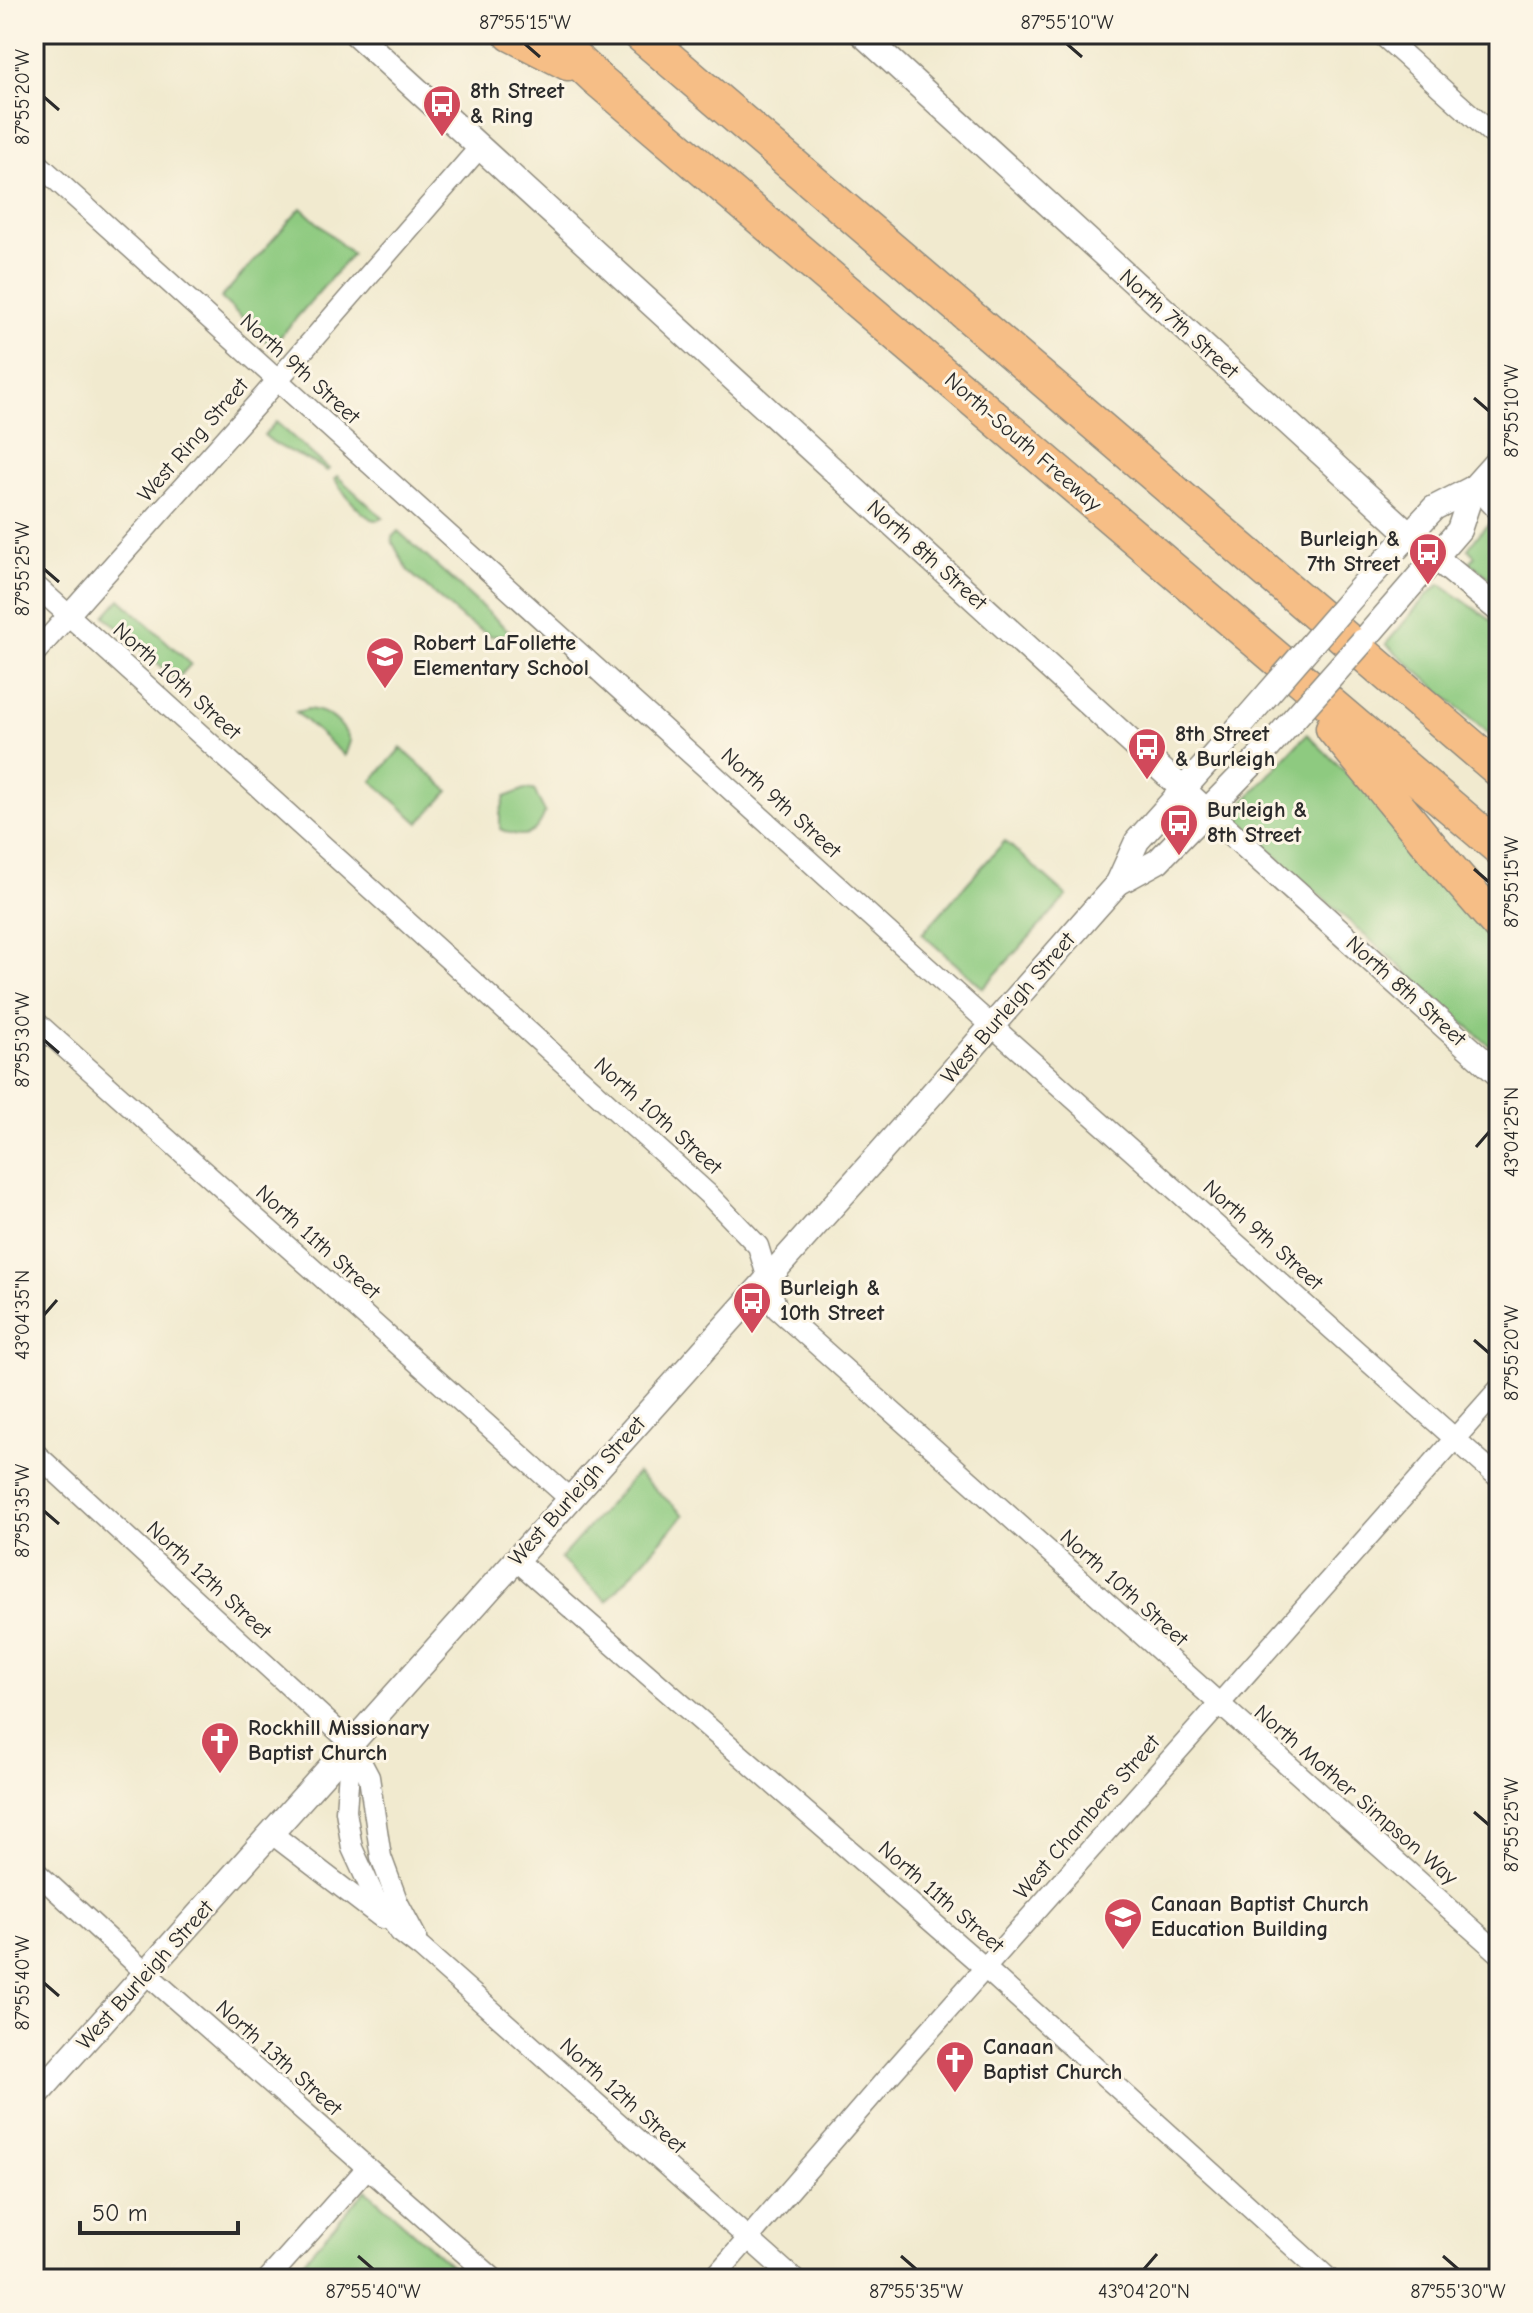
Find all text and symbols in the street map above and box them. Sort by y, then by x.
text: 87°55'15"W [479,11,572,34]
text: 87°55'10"W [1020,11,1114,34]
text: 87°55'20"W [11,48,34,145]
place label: 8th Street & Ring [470,78,565,129]
bus stop icon: 8th Street & Ring [421,83,463,138]
street label: North 7th Street [1114,264,1244,385]
street label: North 9th Street [235,308,366,430]
text: 87°55'10"W [1500,364,1523,458]
street label: North-South Freeway [939,367,1107,517]
street label: West Ring Street [132,372,254,507]
street label: North 8th Street [862,494,993,616]
text: 87°55'25"W [11,521,34,616]
place label: Burleigh & 7th Street [1300,526,1401,577]
bus stop icon: Burleigh & 7th Street [1407,531,1449,586]
street label: North 10th Street [108,617,247,746]
place label: Robert LaFollette Elementary School [413,630,589,681]
school or university icon: Robert LaFollette Elementary School [364,635,406,690]
place label: 8th Street & Burleigh [1175,721,1275,772]
bus stop icon: 8th Street & Burleigh [1126,726,1168,781]
street label: North 9th Street [716,742,847,864]
place label: Burleigh & 8th Street [1207,797,1307,848]
bus stop icon: Burleigh & 8th Street [1158,802,1200,857]
text: 87°55'15"W [1500,835,1523,928]
street label: West Burleigh Street [935,927,1081,1089]
street label: North 8th Street [1341,930,1472,1052]
text: 87°55'30"W [11,992,34,1088]
street label: North 10th Street [589,1052,728,1181]
text: 43°04'25"N [1500,1087,1523,1177]
street label: North 9th Street [1198,1174,1329,1296]
street label: North 11th Street [251,1179,386,1305]
text: 43°04'35"N [11,1270,34,1360]
place label: Burleigh & 10th Street [780,1275,885,1326]
bus stop icon: Burleigh & 10th Street [731,1280,773,1335]
text: 87°55'20"W [1500,1304,1523,1401]
street label: West Burleigh Street [503,1411,651,1571]
text: 87°55'35"W [11,1463,34,1558]
street label: North 12th Street [141,1516,277,1645]
street label: North 10th Street [1055,1524,1194,1653]
street label: North Mother Simpson Way [1249,1700,1463,1891]
place label: Rockhill Missionary Baptist Church [248,1715,430,1766]
church icon: Rockhill Missionary Baptist Church [199,1720,241,1775]
street label: West Chambers Street [1009,1729,1166,1905]
text: 87°55'25"W [1500,1777,1523,1872]
street label: North 11th Street [873,1835,1010,1959]
place label: Canaan Baptist Church Education Building [1151,1891,1369,1942]
street label: West Burleigh Street [71,1895,219,2055]
school or university icon: Canaan Baptist Church Education Building [1102,1896,1144,1951]
text: 87°55'40"W [11,1935,34,2031]
street label: North 13th Street [211,1995,348,2122]
street label: North 12th Street [554,2032,692,2160]
place label: Canaan Baptist Church [983,2034,1122,2085]
church icon: Canaan Baptist Church [934,2039,976,2094]
scale bar [80,2185,238,2235]
text: 50 m [92,2199,148,2227]
text: 87°55'40"W [326,2280,421,2303]
text: 87°55'35"W [869,2280,964,2303]
text: 43°04'20"N [1098,2280,1190,2303]
text: 87°55'30"W [1410,2280,1506,2303]

